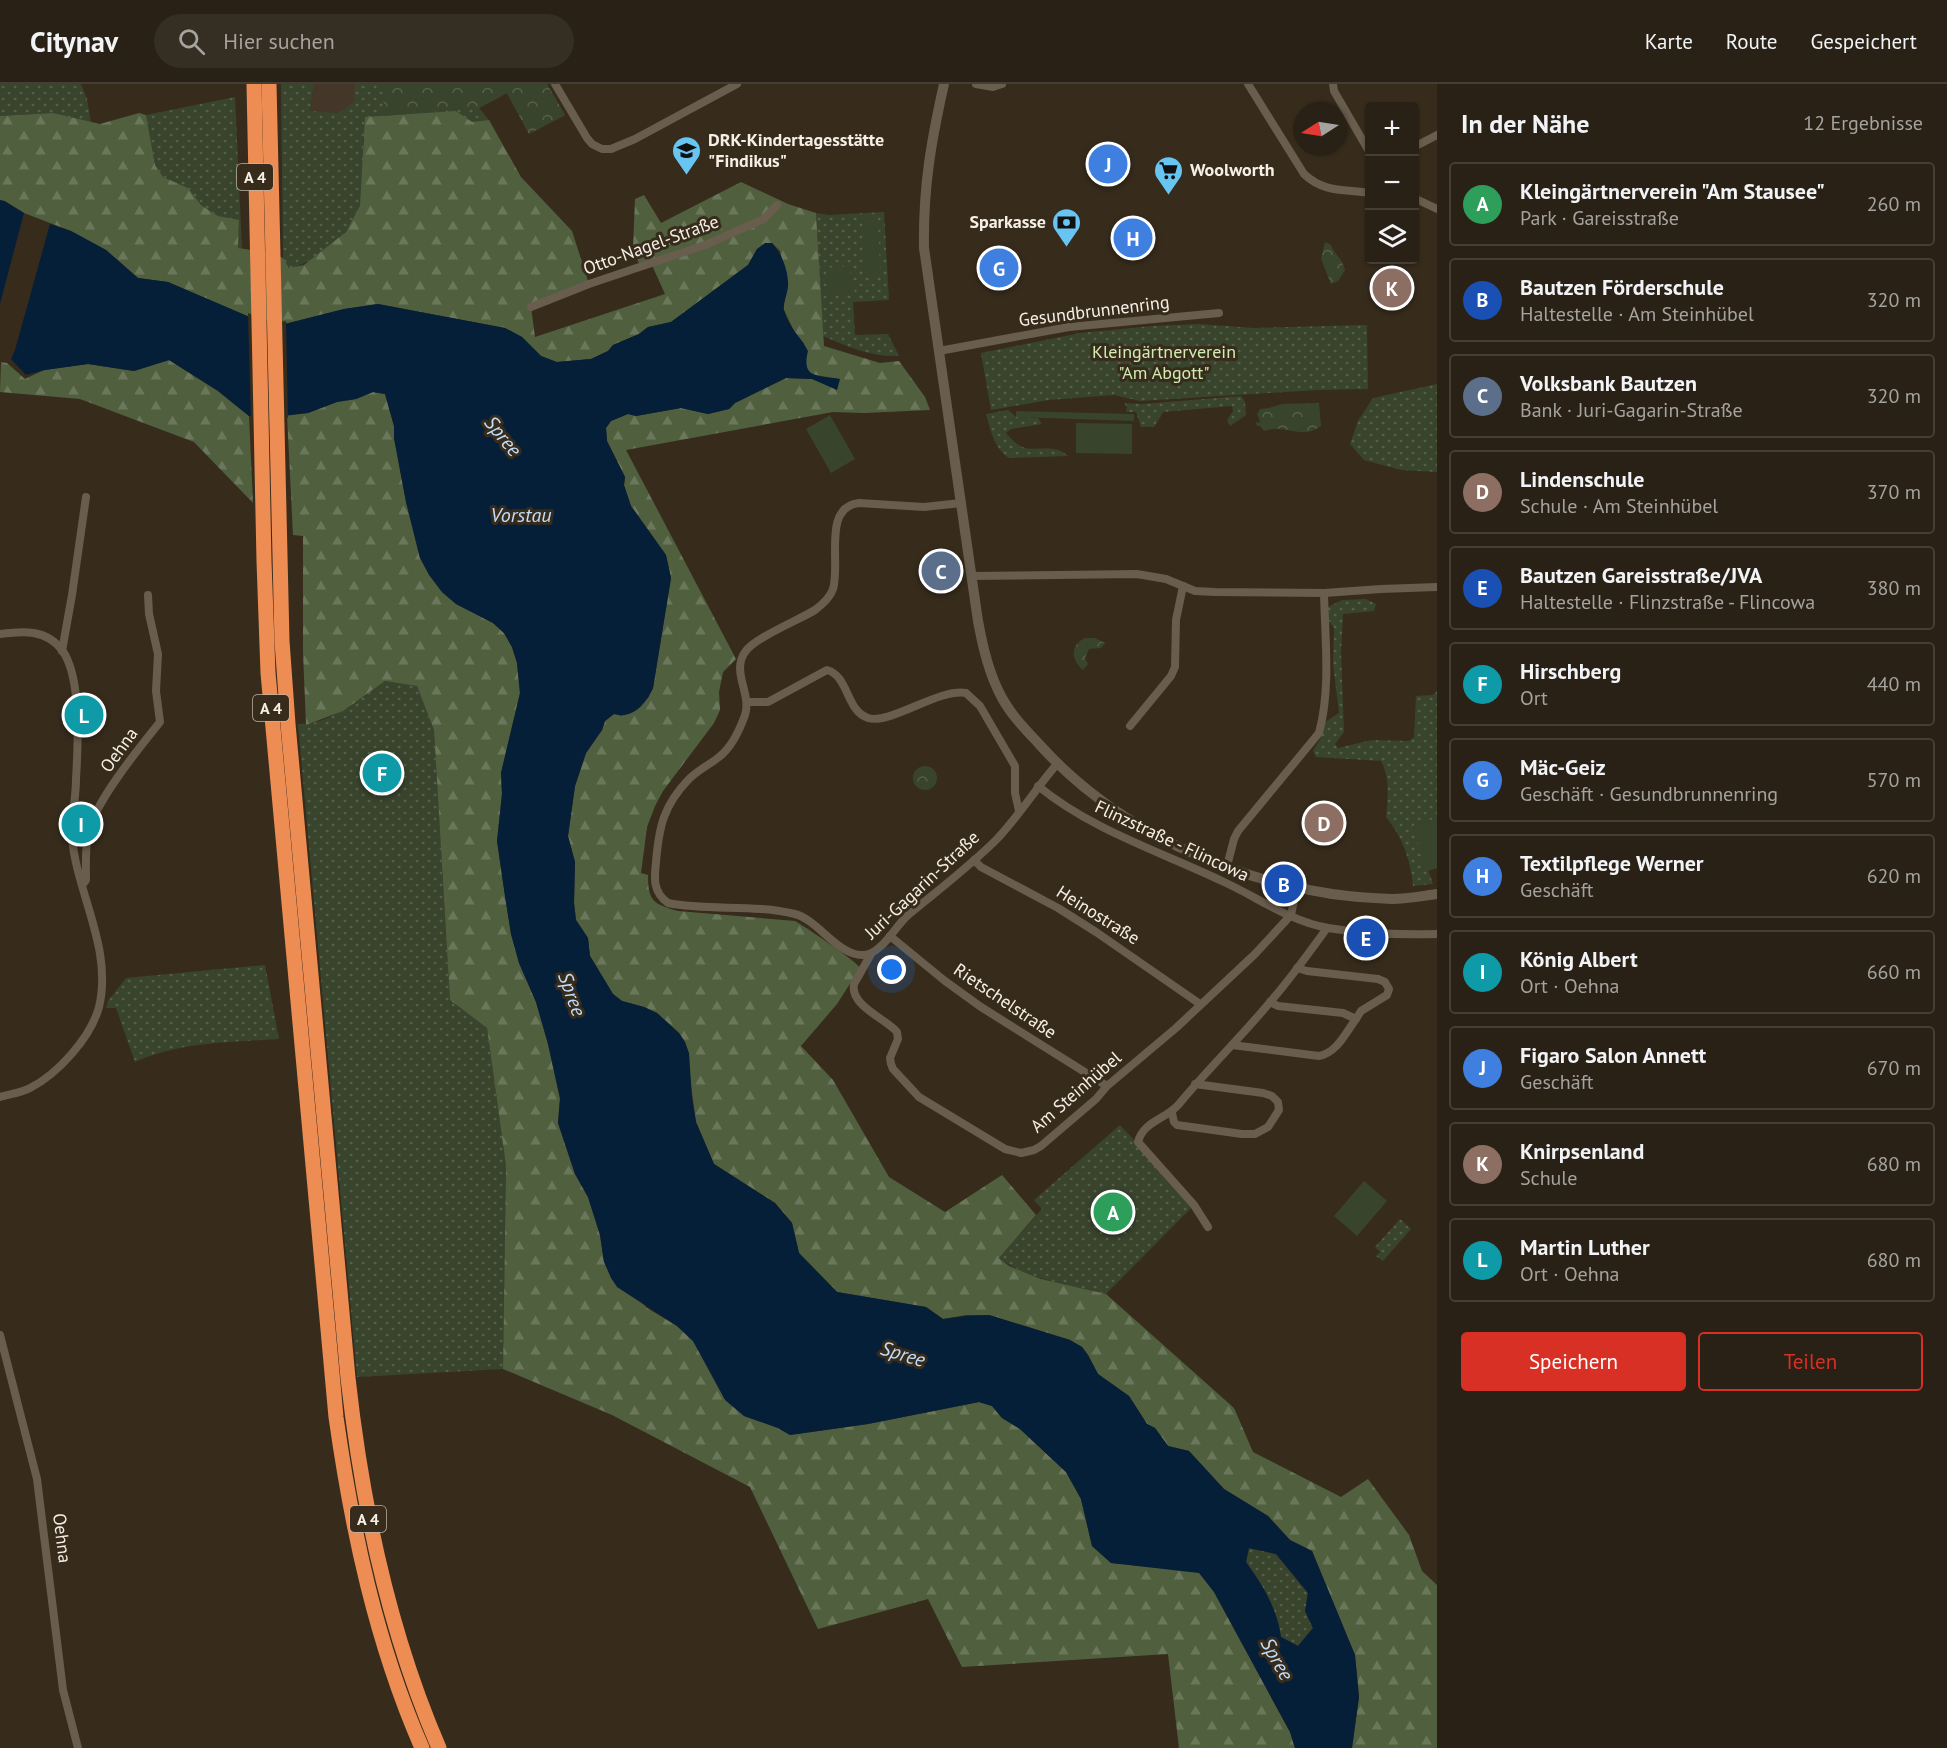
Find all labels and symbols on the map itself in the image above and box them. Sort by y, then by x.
north arrow [1293,102,1347,156]
place label: DRK-Kindertagesstätte "Findikus" [708,128,884,172]
school or university icon: DRK-Kindertagesstätte "Findikus" [671,134,703,176]
pin: J [1088,142,1128,187]
supermarket icon: Woolworth [1153,154,1185,196]
place label: Woolworth [1190,158,1275,181]
road number: A 4 [237,164,273,190]
bank icon: Sparkasse [1051,206,1083,248]
street label: Otto-Nagel-Straße [580,209,722,280]
place label: Sparkasse [969,210,1046,233]
pin: H [1114,216,1152,260]
pin: G [980,246,1018,291]
pin: K [1372,266,1412,310]
street label: Gesundbrunnenring [1017,290,1171,331]
park label: Kleingärtnerverein "Am Abgott" [1092,340,1236,384]
water label: Spree [479,410,528,462]
water label: Vorstau [491,502,551,528]
pin: C [922,548,960,594]
pin: L [64,692,104,738]
road number: A 4 [253,695,289,721]
street label: Oehna [95,723,143,777]
pin: F [362,750,401,796]
street label: Flinzstraße - Flincowa [1091,795,1253,886]
pin: D [1304,800,1344,846]
pin: I [62,802,100,846]
street label: Juri-Gagarin-Straße [859,826,984,944]
pin: B [1264,862,1304,906]
street label: Heinostraße [1052,880,1144,949]
pin: E [1346,916,1386,960]
your location [877,955,906,984]
street label: Rietschelstraße [949,958,1061,1043]
water label: Spree [552,968,592,1020]
street label: Am Steinhübel [1026,1045,1126,1137]
pin: A [1094,1190,1132,1234]
water label: Spree [878,1335,929,1373]
road number: A 4 [350,1506,386,1532]
street label: Oehna [48,1512,77,1564]
water label: Spree [1255,1633,1300,1686]

